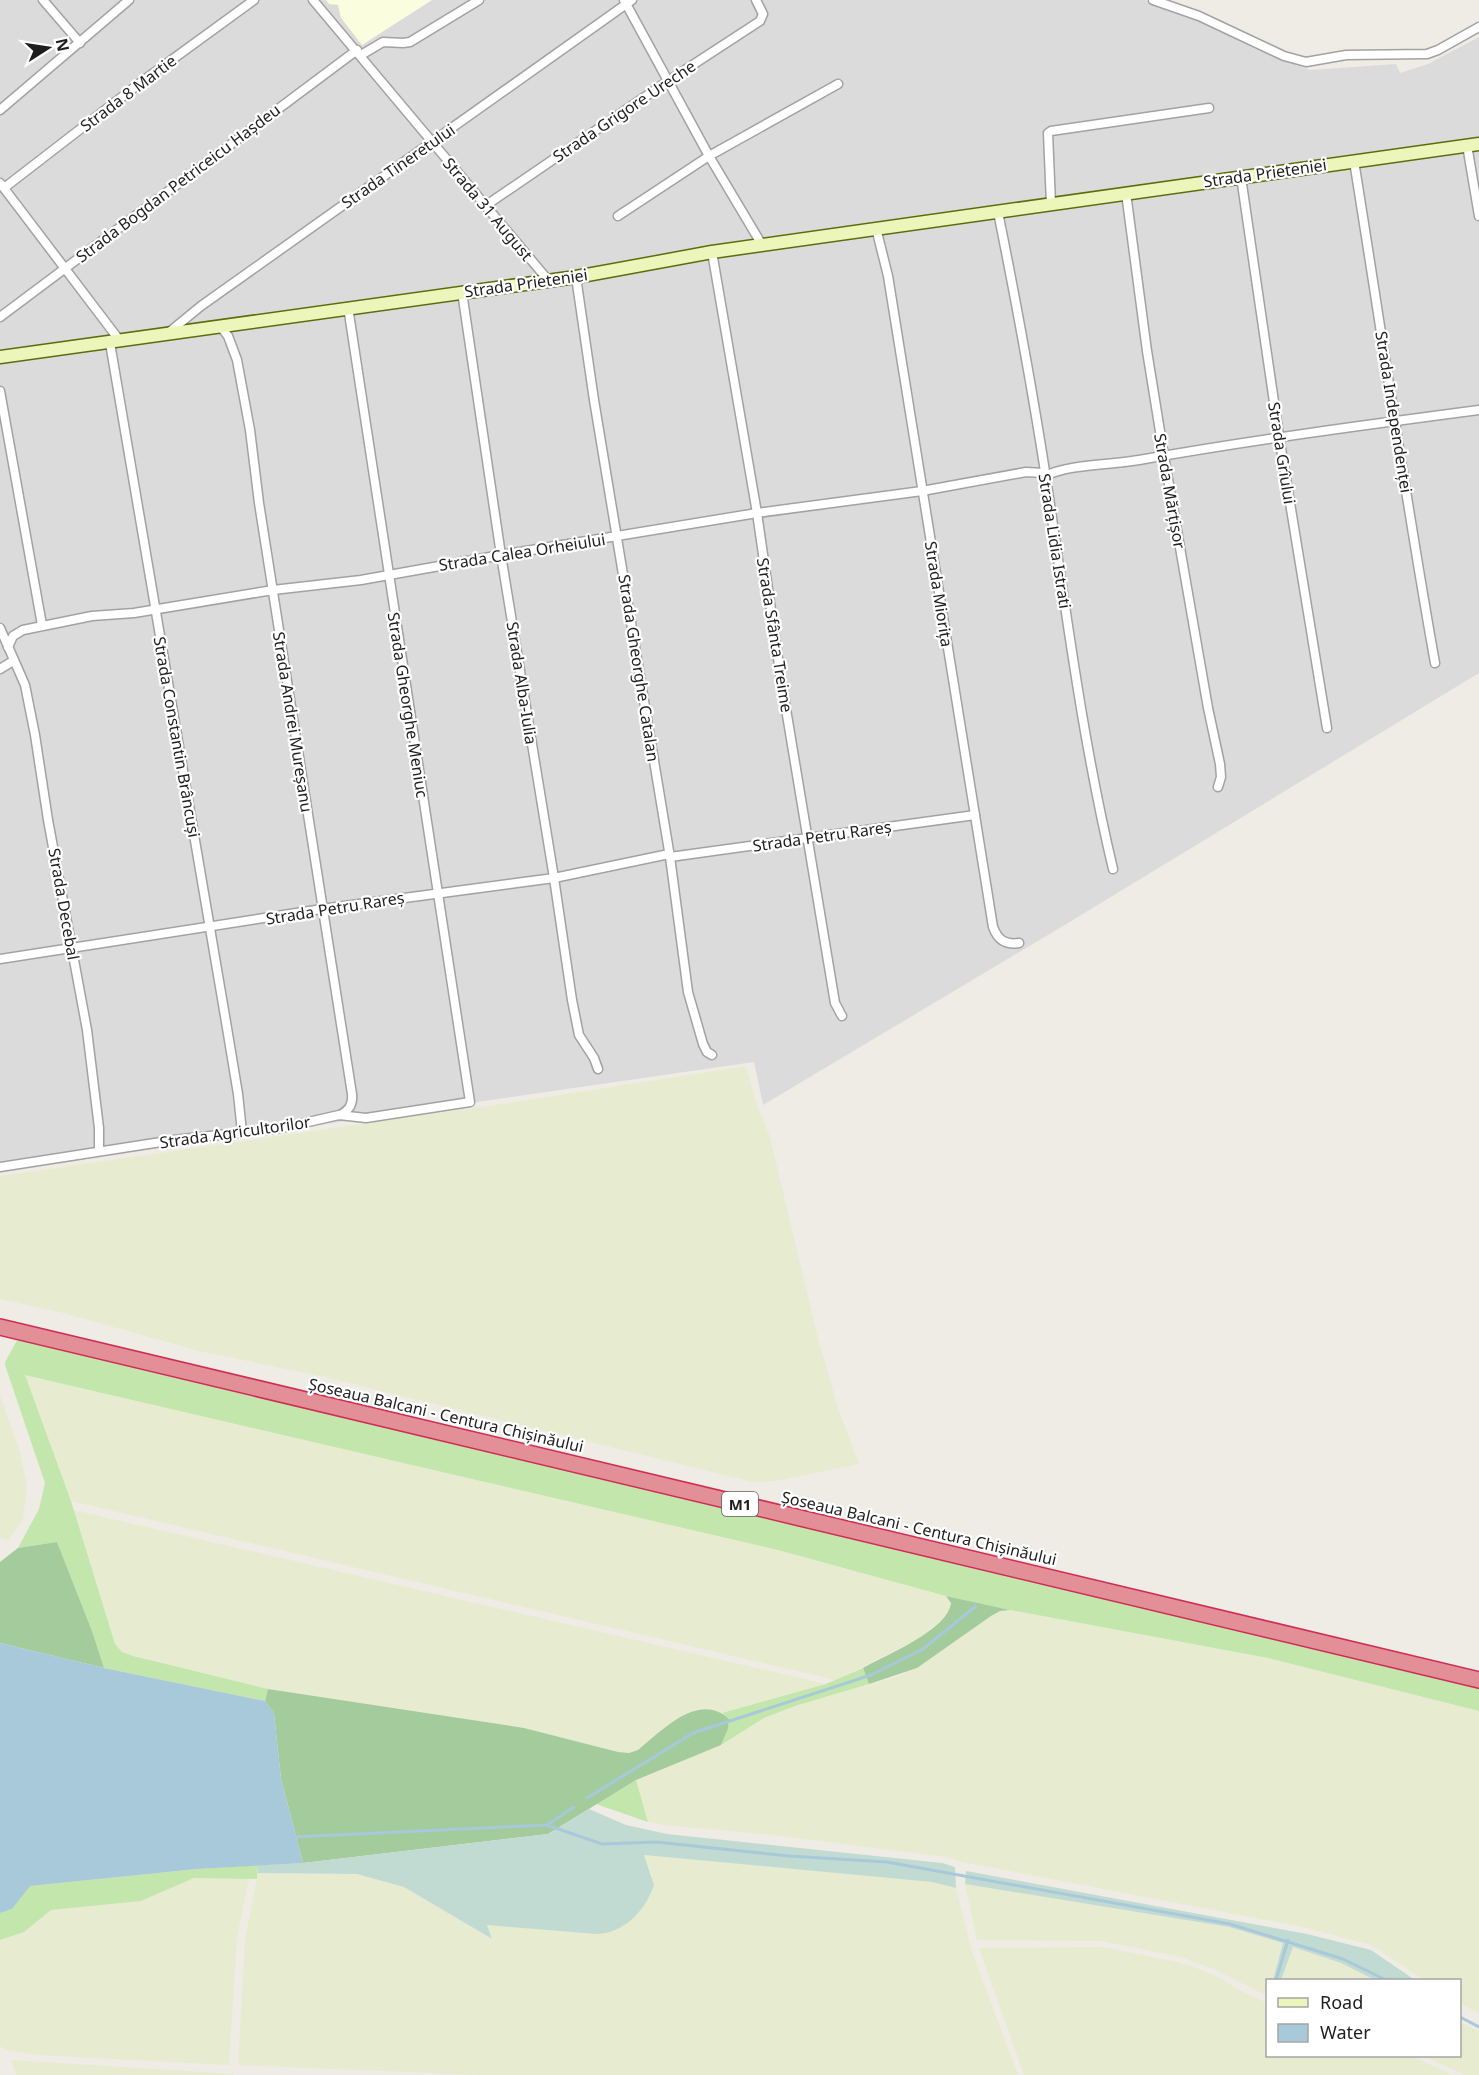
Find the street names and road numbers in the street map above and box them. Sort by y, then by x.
street label: Strada 8 Martie [75,50,181,136]
street label: Strada Grigore Ureche [548,55,700,167]
street label: Strada Bogdan Petriceicu Hașdeu [71,99,285,267]
street label: Strada Tineretului [337,119,459,213]
street label: Strada 31 August [438,153,538,265]
street label: Strada Prieteniei [1202,153,1328,193]
street label: Strada Prieteniei [463,263,589,303]
street label: Strada Independenței [1370,330,1418,494]
street label: Strada Grîului [1263,400,1301,506]
street label: Strada Mărțișor [1149,432,1191,551]
street label: Strada Lidia Istrati [1033,472,1077,610]
street label: Strada Calea Orheiului [437,528,607,576]
street label: Strada Miorița [920,540,958,648]
street label: Strada Sfânta Treime [752,556,798,714]
street label: Strada Gheorghe Catalan [613,573,665,763]
street label: Strada Gheorghe Meniuc [382,611,434,800]
street label: Strada Alba-Iulia [501,620,543,746]
street label: Strada Andrei Mureșanu [268,630,318,814]
street label: Strada Constantin Brâncuși [148,635,206,839]
street label: Strada Petru Rareș [751,815,893,857]
street label: Strada Decebal [43,846,85,962]
street label: Strada Petru Rareș [264,886,406,930]
street label: Strada Agricultorilor [158,1110,312,1153]
street label: Șoseaua Balcani - Centura Chișinăului [306,1373,586,1457]
street label: Șoseaua Balcani - Centura Chișinăului [779,1486,1059,1570]
road number: M1 [722,1492,758,1516]

